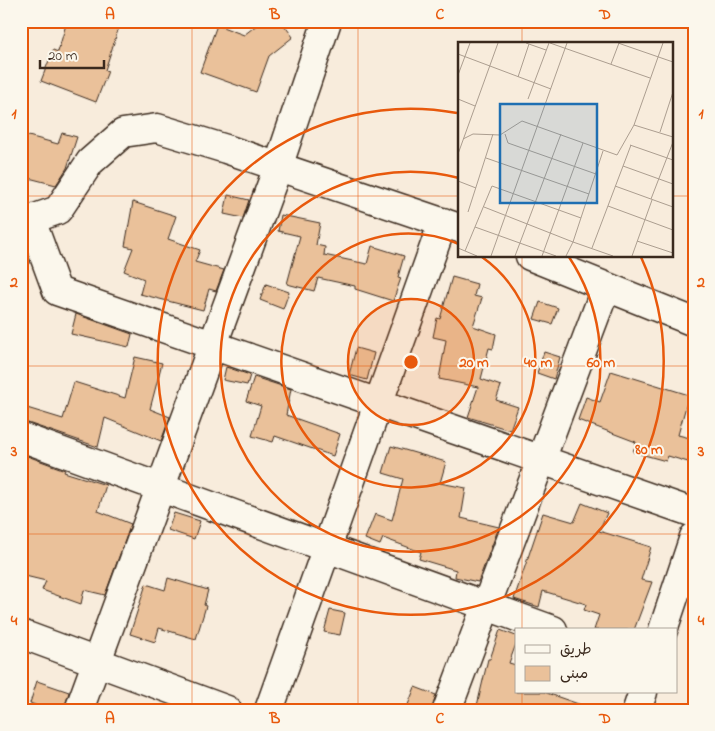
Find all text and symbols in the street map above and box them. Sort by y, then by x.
text: A [105,3,115,27]
text: B [269,3,281,27]
text: C [436,3,445,27]
text: D [598,3,611,27]
scale bar [40,38,104,70]
inset map [458,42,672,258]
text: 20 m [48,45,78,67]
text: 1 [11,102,17,126]
text: 1 [698,102,704,126]
text: 2 [9,271,18,295]
text: 2 [696,271,705,295]
text: 20 m [458,352,489,374]
text: 40 m [523,352,552,374]
text: 60 m [586,352,616,374]
centre of rings [402,353,420,371]
text: 80 m [634,439,663,461]
text: 3 [10,440,18,464]
text: 3 [697,440,705,464]
text: 4 [10,609,18,633]
text: 4 [697,609,705,633]
legend [515,628,678,694]
text: طريق [560,639,592,661]
text: مبنى [560,663,588,685]
text: A [105,707,115,731]
text: B [269,707,281,731]
text: C [436,707,445,731]
text: D [598,707,611,731]

